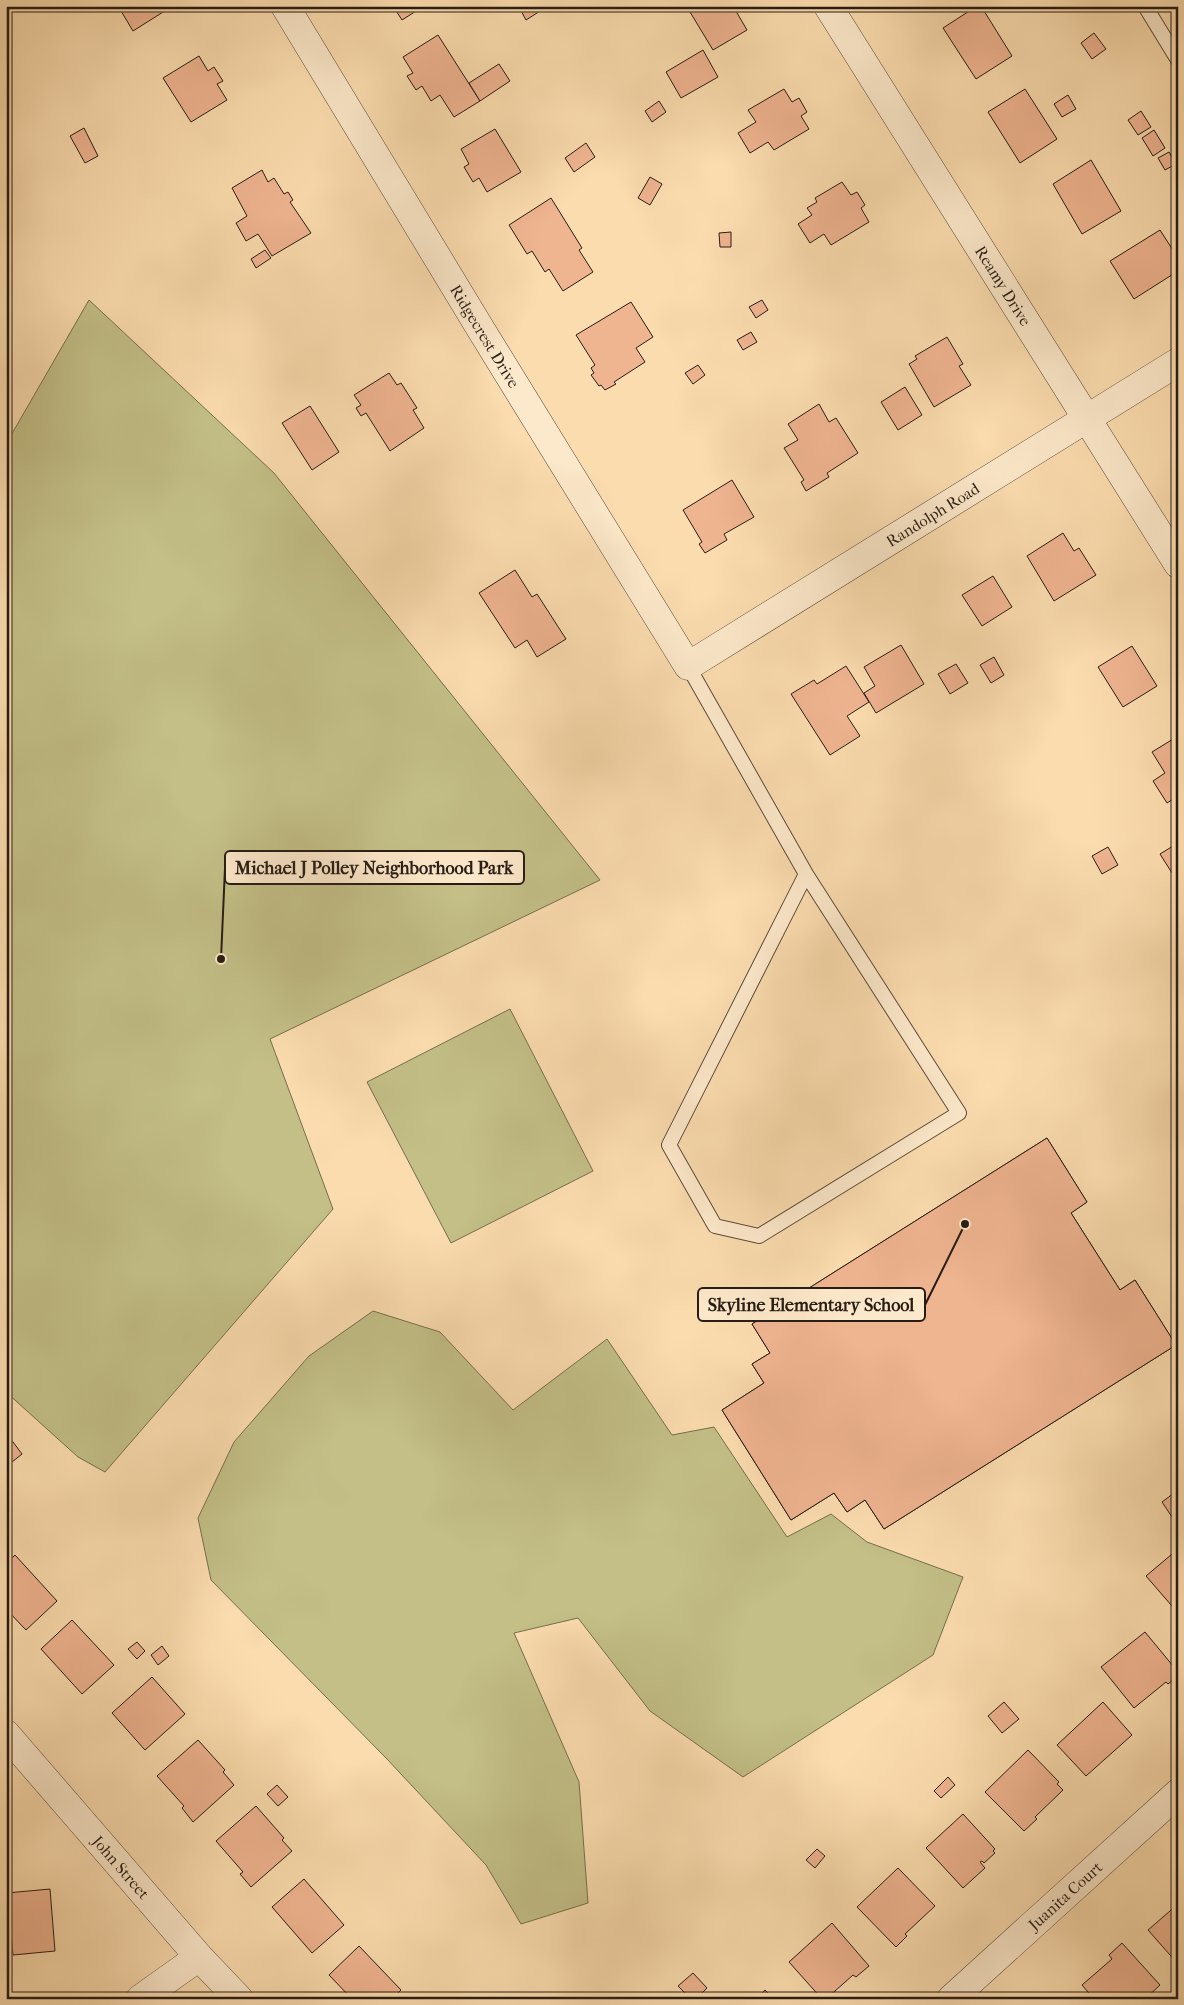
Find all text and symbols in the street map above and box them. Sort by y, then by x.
street label: Reamy Drive [971,242,1036,329]
street label: Ridgecrest Drive [446,281,524,391]
street label: Randolph Road [882,478,983,550]
callout: Michael J Polley Neighborhood Park [225,851,524,884]
text: Michael J Polley Neighborhood Park [234,858,514,879]
callout: Skyline Elementary School [698,1288,925,1321]
text: Skyline Elementary School [708,1295,915,1316]
street label: John Street [87,1830,154,1903]
street label: Juanita Court [1023,1857,1106,1935]

